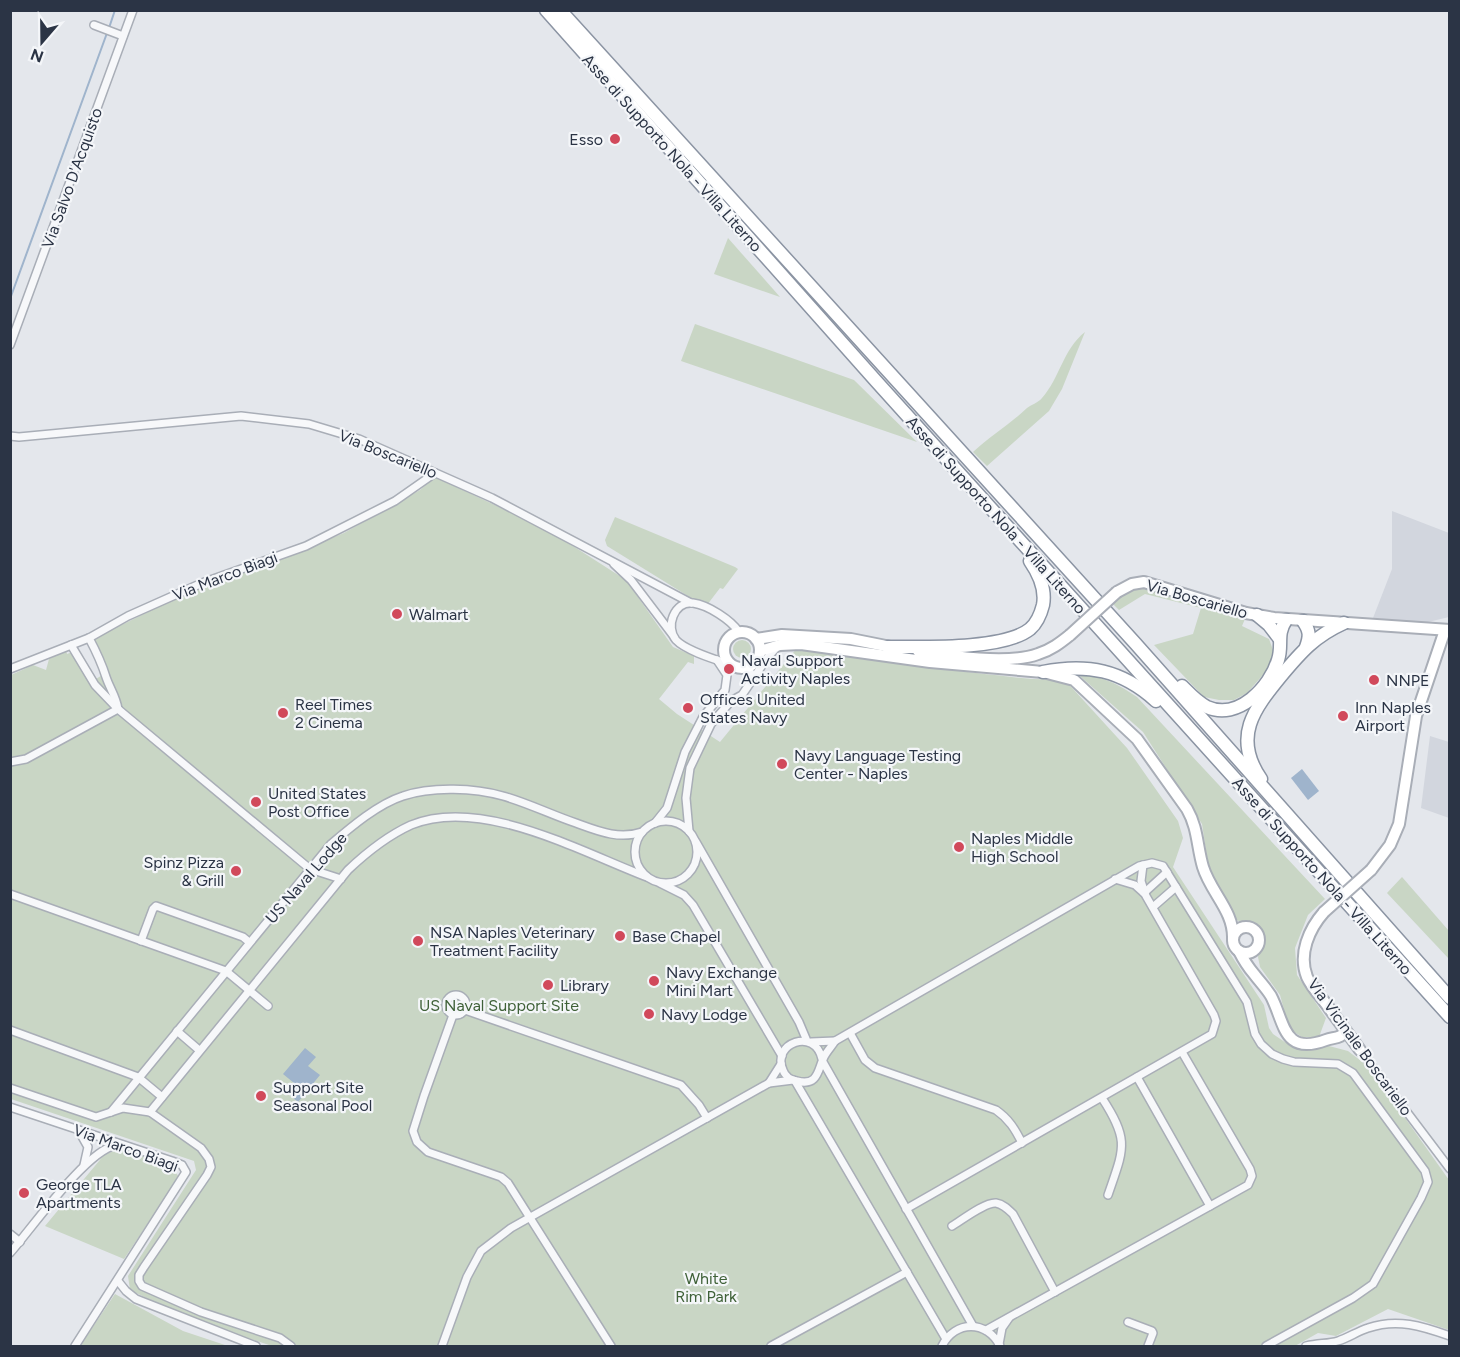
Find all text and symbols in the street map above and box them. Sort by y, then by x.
north arrow [12,12,72,72]
text: N [28,45,46,67]
street label: Asse di Supporto Nola - Villa Literno [578,50,766,256]
street label: Via Salvo D'Acquisto [38,105,106,251]
place label: Esso [569,130,603,149]
marker: Esso [608,132,622,146]
street label: Asse di Supporto Nola - Villa Literno [902,412,1090,618]
street label: Via Boscariello [336,426,440,482]
street label: Via Marco Biagi [170,547,280,605]
street label: Via Boscariello [1144,575,1250,623]
place label: Walmart [409,605,469,624]
marker: Walmart [390,607,404,621]
place label: Naval Support Activity Naples [741,651,850,688]
marker: Naval Support Activity Naples [722,662,736,676]
place label: NNPE [1386,671,1430,690]
marker: NNPE [1367,673,1381,687]
place label: Offices United States Navy [700,690,805,727]
place label: Reel Times 2 Cinema [295,695,372,732]
place label: Inn Naples Airport [1355,698,1431,735]
marker: Offices United States Navy [681,701,695,715]
marker: Reel Times 2 Cinema [276,706,290,720]
marker: Inn Naples Airport [1336,709,1350,723]
place label: Navy Language Testing Center - Naples [794,746,961,783]
marker: Navy Language Testing Center - Naples [775,757,789,771]
street label: Asse di Supporto Nola - Villa Literno [1228,773,1416,979]
place label: United States Post Office [268,784,366,821]
marker: United States Post Office [249,795,263,809]
street label: US Naval Lodge [261,828,351,927]
place label: Naples Middle High School [971,829,1073,866]
marker: Naples Middle High School [952,840,966,854]
place label: Spinz Pizza & Grill [143,853,224,890]
marker: Spinz Pizza & Grill [229,864,243,878]
place label: NSA Naples Veterinary Treatment Facility [430,923,595,960]
place label: Base Chapel [632,927,720,946]
marker: Base Chapel [613,929,627,943]
marker: NSA Naples Veterinary Treatment Facility [411,934,425,948]
place label: Navy Exchange Mini Mart [666,963,777,1000]
marker: Navy Exchange Mini Mart [647,974,661,988]
street label: Via Vicinale Boscariello [1304,975,1416,1119]
place label: Library [560,976,609,995]
marker: Library [541,978,555,992]
park label: US Naval Support Site [419,996,579,1015]
place label: Navy Lodge [661,1005,747,1024]
marker: Navy Lodge [642,1007,656,1021]
place label: Support Site Seasonal Pool [273,1078,372,1115]
marker: Support Site Seasonal Pool [254,1089,268,1103]
street label: Via Marco Biagi [71,1120,181,1176]
place label: George TLA Apartments [36,1175,122,1212]
marker: George TLA Apartments [17,1186,31,1200]
park label: White Rim Park [675,1269,737,1306]

